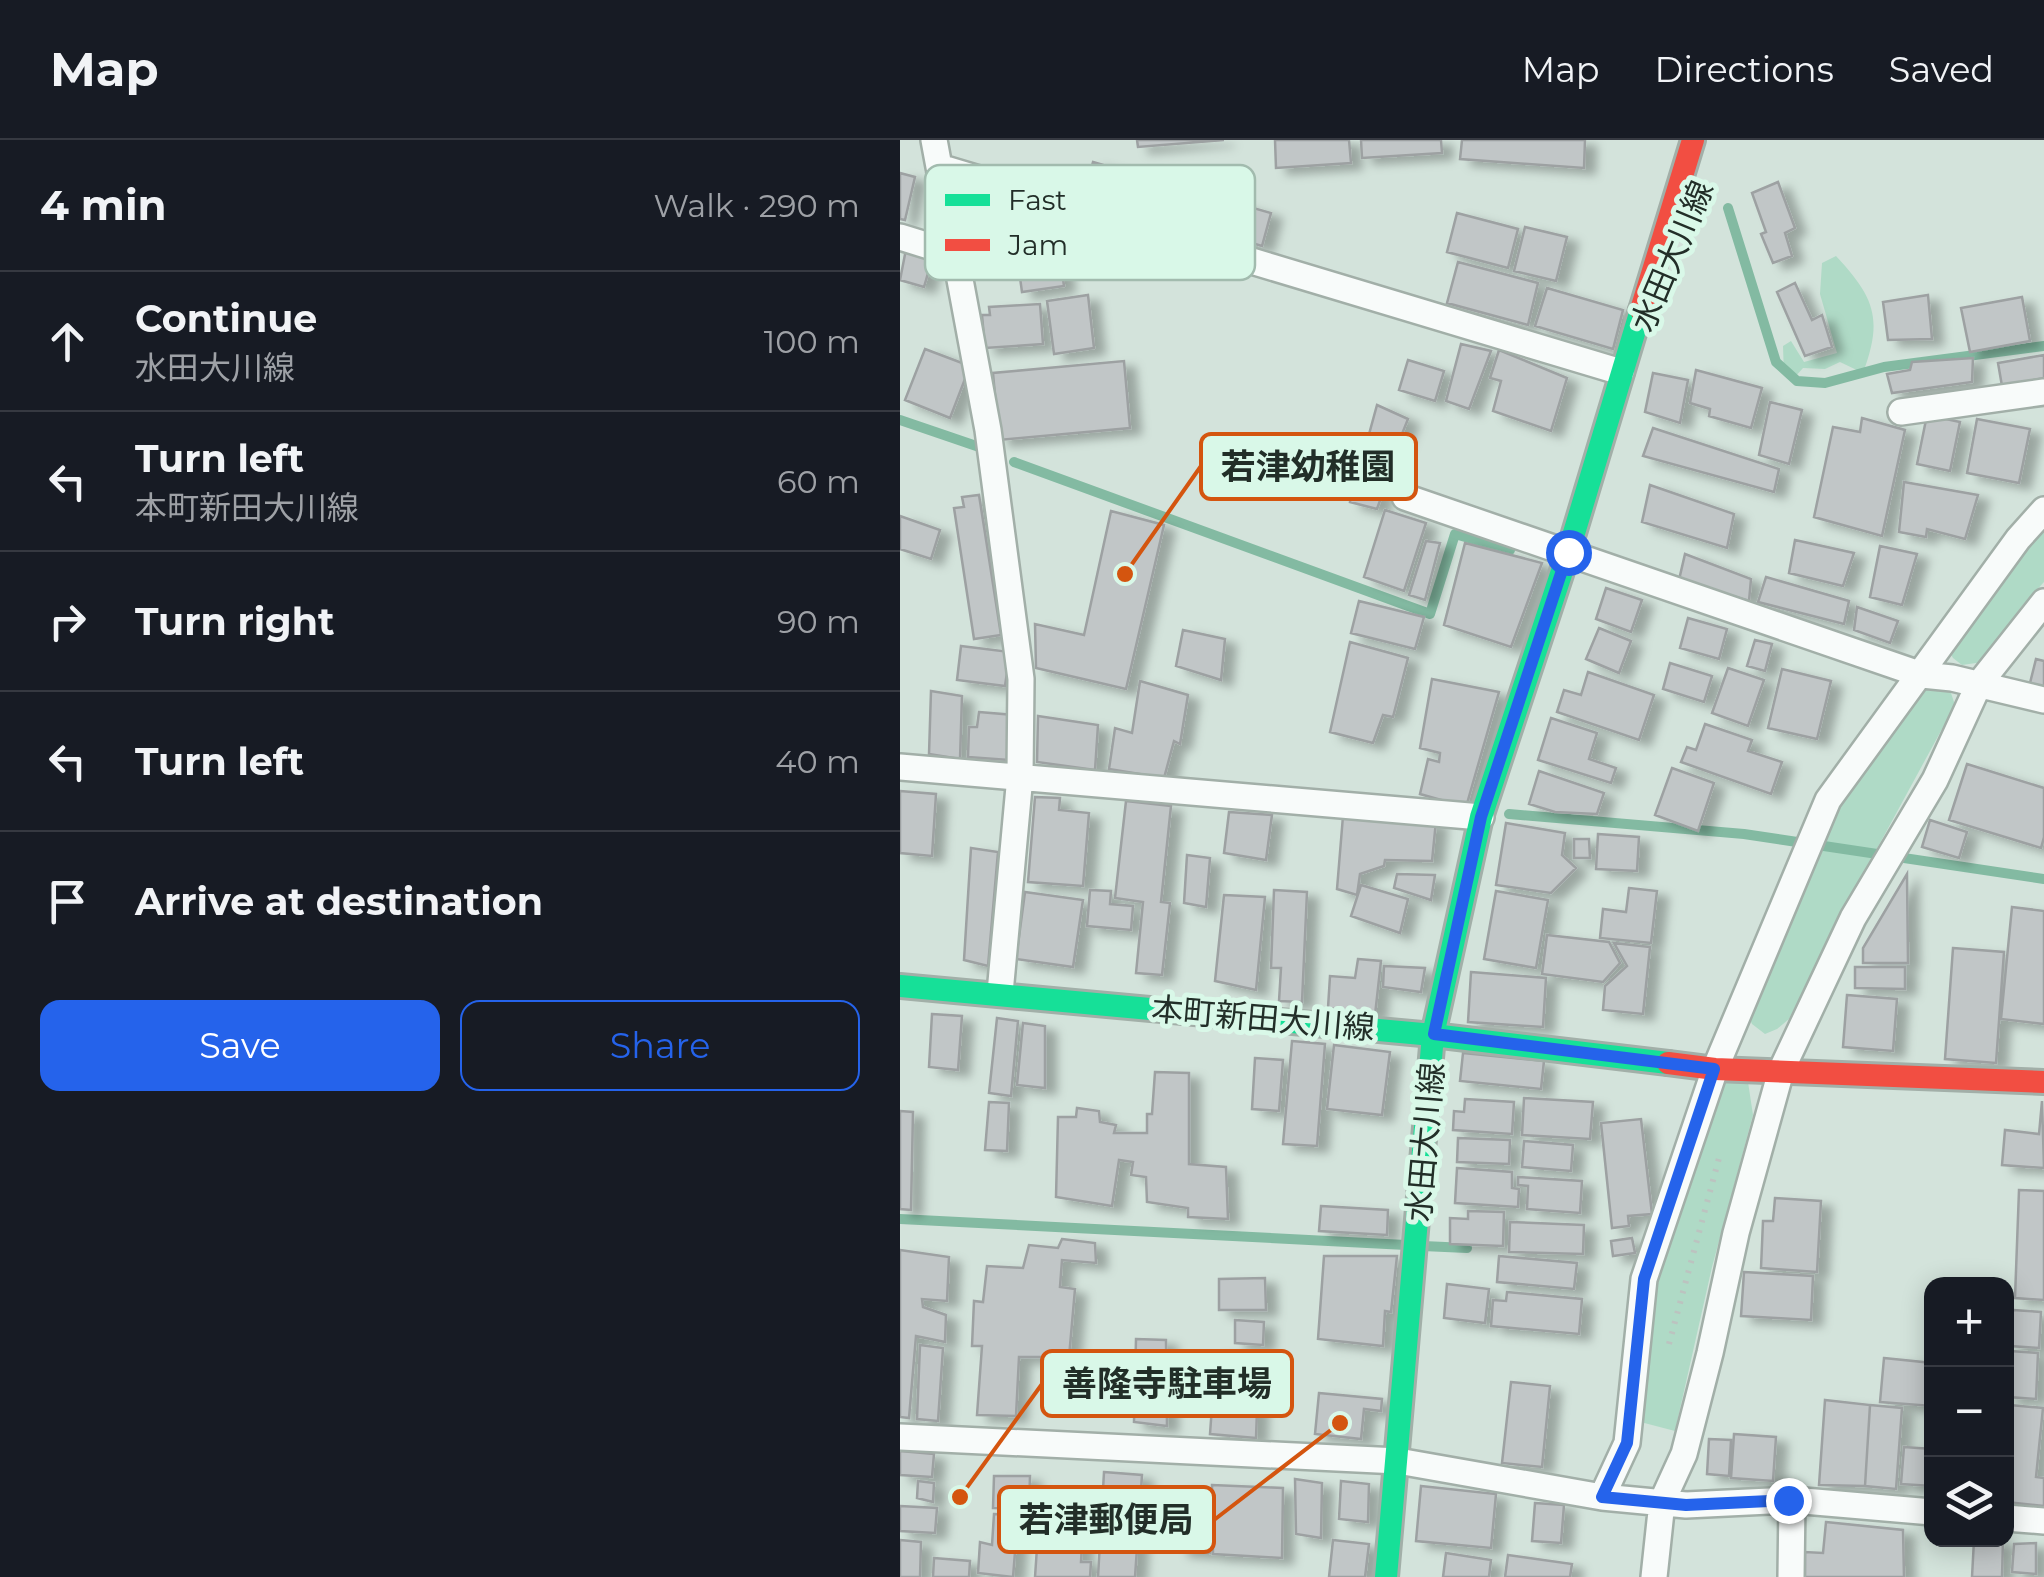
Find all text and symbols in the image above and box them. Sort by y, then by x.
text: Map [50,40,159,98]
text: Map [1522,48,1600,91]
text: Directions [1655,48,1834,91]
text: Saved [1889,48,1994,91]
legend [925,165,1255,280]
street label: 水田大川線 [1623,175,1721,337]
text: 4 min [40,179,167,231]
text: Fast [1008,183,1067,217]
text: Walk · 290 m [654,186,860,225]
text: Jam [1007,228,1068,262]
text: Continue [135,295,317,342]
icon: ahead [40,314,95,369]
text: 100 m [764,322,860,361]
text: 水田大川線 [135,348,295,387]
callout: 若津幼稚園 [1201,434,1416,499]
text: Turn left [135,435,304,482]
text: 若津幼稚園 [1220,445,1396,488]
icon: left [40,454,95,509]
text: 60 m [777,462,860,501]
text: 本町新田大川線 [135,488,359,527]
route start [1546,530,1592,576]
icon: right [40,594,95,649]
text: Turn right [135,598,334,645]
text: 90 m [777,602,860,641]
icon: left [40,734,95,789]
text: Turn left [135,738,304,785]
text: 40 m [775,742,860,781]
icon: arrive [40,874,95,929]
text: Arrive at destination [135,878,543,925]
street label: 本町新田大川線 [1150,989,1376,1047]
button: Save [40,1000,440,1091]
button: Share [460,1000,860,1091]
street label: 水田大川線 [1399,1061,1451,1223]
map controls [1924,1277,2014,1547]
button: + [1924,1277,2014,1367]
callout: 善隆寺駐車場 [1042,1351,1292,1416]
text: 善隆寺駐車場 [1062,1362,1272,1405]
button: − [1924,1367,2014,1457]
button: layers [1924,1457,2014,1547]
route end [1766,1478,1812,1524]
callout: 若津郵便局 [999,1487,1214,1552]
text: 若津郵便局 [1018,1498,1194,1541]

